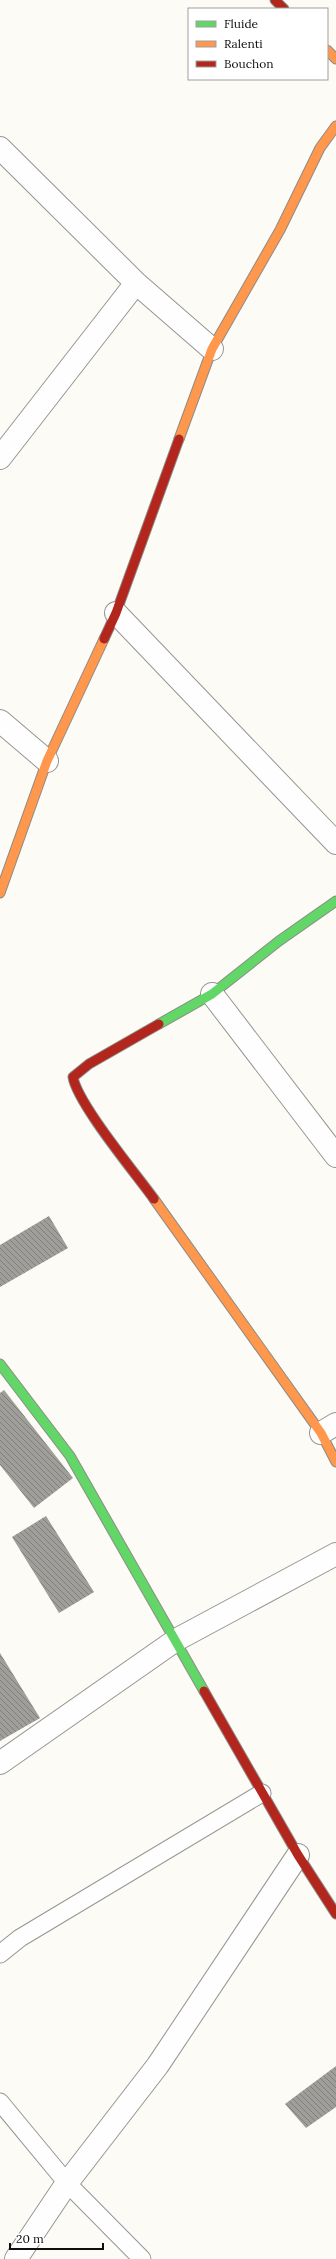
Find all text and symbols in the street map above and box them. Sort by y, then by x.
legend [188,8,328,80]
text: Fluide [224,16,259,31]
text: Ralenti [224,36,263,51]
text: Bouchon [224,56,274,71]
scale bar [10,2225,103,2251]
text: 20 m [16,2231,44,2246]

